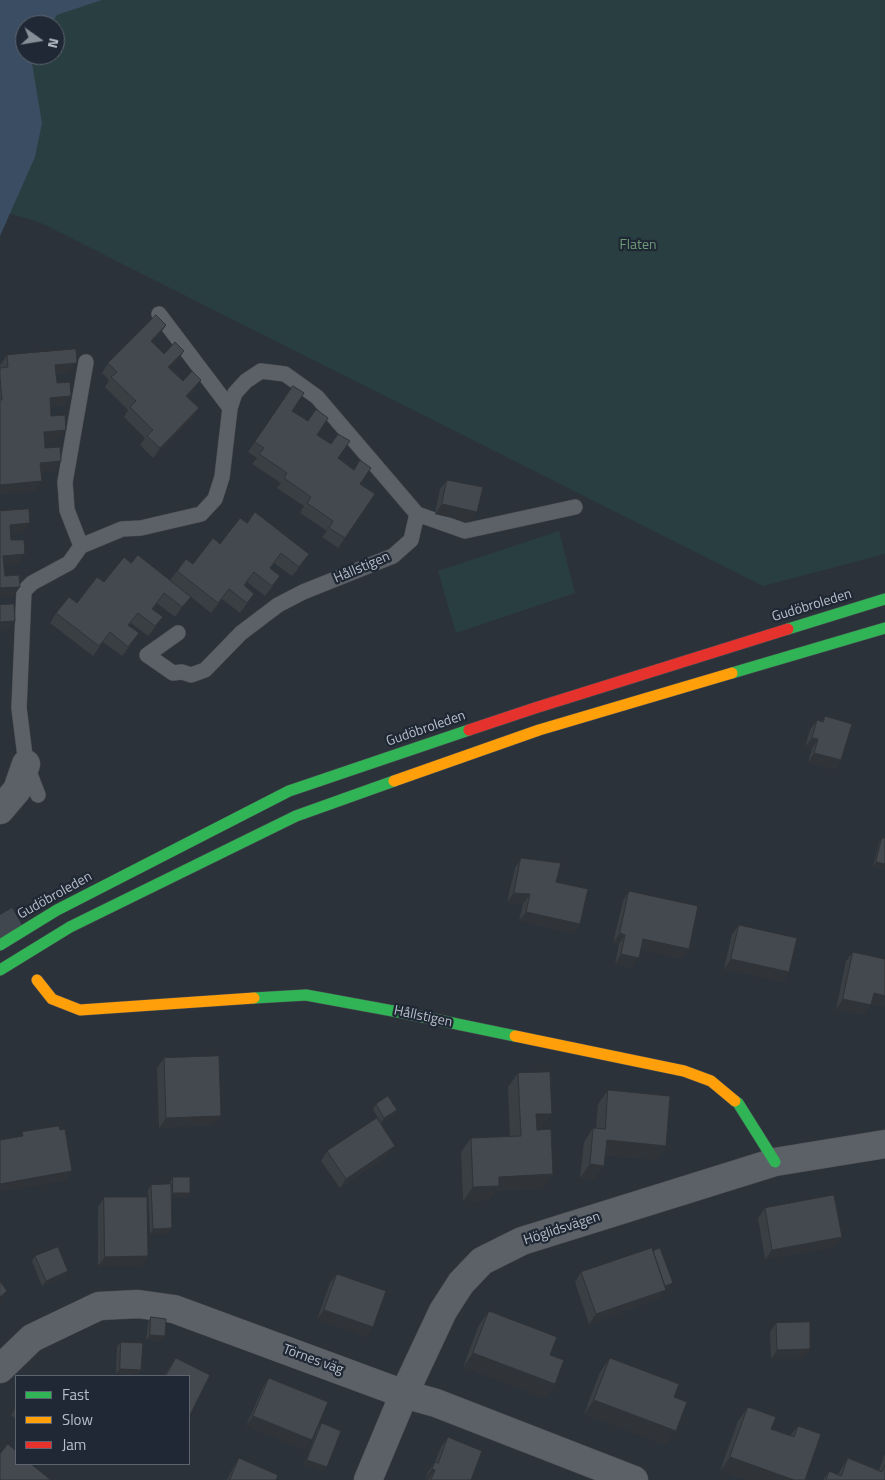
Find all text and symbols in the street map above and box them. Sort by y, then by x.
north arrow [15,15,65,65]
text: N [43,36,65,50]
park label: Flaten [619,238,657,254]
street label: Hållstigen [331,549,393,587]
street label: Gudöbroleden [770,586,854,626]
street label: Gudöbroleden [384,708,468,750]
street label: Gudöbroleden [15,869,95,923]
street label: Hållstigen [392,1003,454,1031]
street label: Höglidsvägen [522,1209,602,1249]
street label: Törnes väg [280,1341,346,1379]
legend [15,1375,190,1465]
text: Fast [62,1383,89,1406]
text: Slow [62,1408,93,1431]
text: Jam [62,1433,86,1456]

